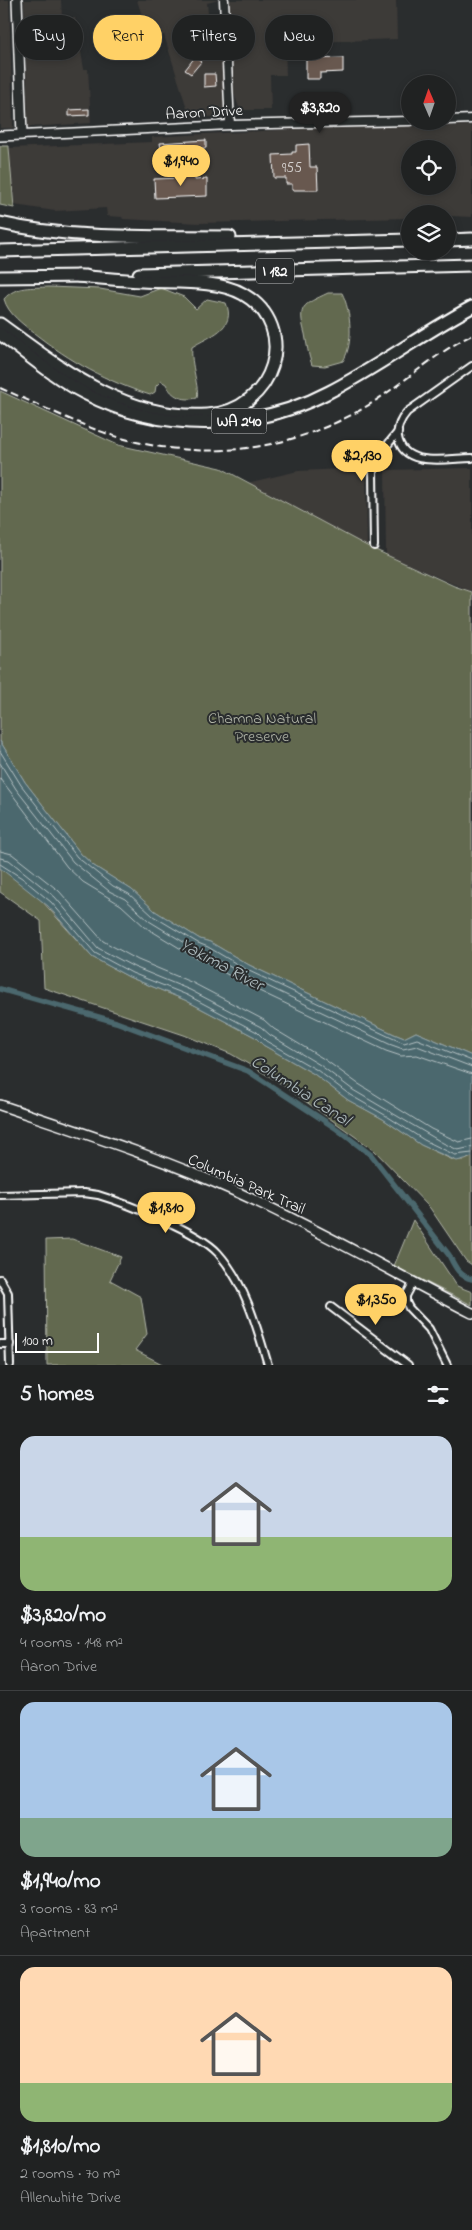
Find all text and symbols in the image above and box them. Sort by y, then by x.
chip: Buy [15,15,83,60]
chip: Rent [93,15,162,60]
chip: Filters [172,15,255,60]
chip: New [265,15,333,60]
north arrow [401,75,456,130]
map controls [401,75,456,260]
pin: $3,820 [279,92,361,134]
text: $3,820 [300,96,340,120]
street label: Aaron Drive [165,99,244,127]
button: locate [401,140,456,195]
pin: $1,940 [140,144,222,187]
text: $1,940 [163,149,199,173]
house number: 955 [282,158,302,179]
button: layers [401,205,456,260]
road number: I 182 [256,258,294,284]
road number: WA 240 [212,408,266,434]
pin: $2,130 [321,440,403,482]
text: $2,130 [343,444,382,468]
park label: Chamna Natural Preserve [208,707,316,749]
water label: Yakima River [175,933,270,1000]
water label: Columbia Canal [245,1050,357,1135]
street label: Columbia Park Trail [184,1148,309,1222]
pin: $1,810 [125,1192,207,1234]
text: $1,810 [148,1196,184,1220]
pin: $1,350 [335,1284,417,1326]
text: $1,350 [356,1288,396,1312]
scale bar [15,1330,99,1353]
text: 100 m [22,1331,53,1352]
text: 5 homes [20,1380,95,1410]
icon: filters [424,1381,452,1409]
icon: home [191,1469,281,1559]
text: $3,820/mo [20,1601,106,1631]
text: 4 rooms · 148 m² [20,1631,123,1655]
text: Aaron Drive [20,1655,97,1679]
icon: home [191,1734,281,1824]
text: $1,940/mo [20,1867,101,1897]
text: 3 rooms · 83 m² [20,1897,118,1921]
text: Apartment [20,1921,90,1945]
icon: home [191,1999,281,2089]
text: $1,810/mo [20,2132,100,2162]
text: 2 rooms · 70 m² [20,2162,120,2186]
text: Allenwhite Drive [20,2186,121,2210]

